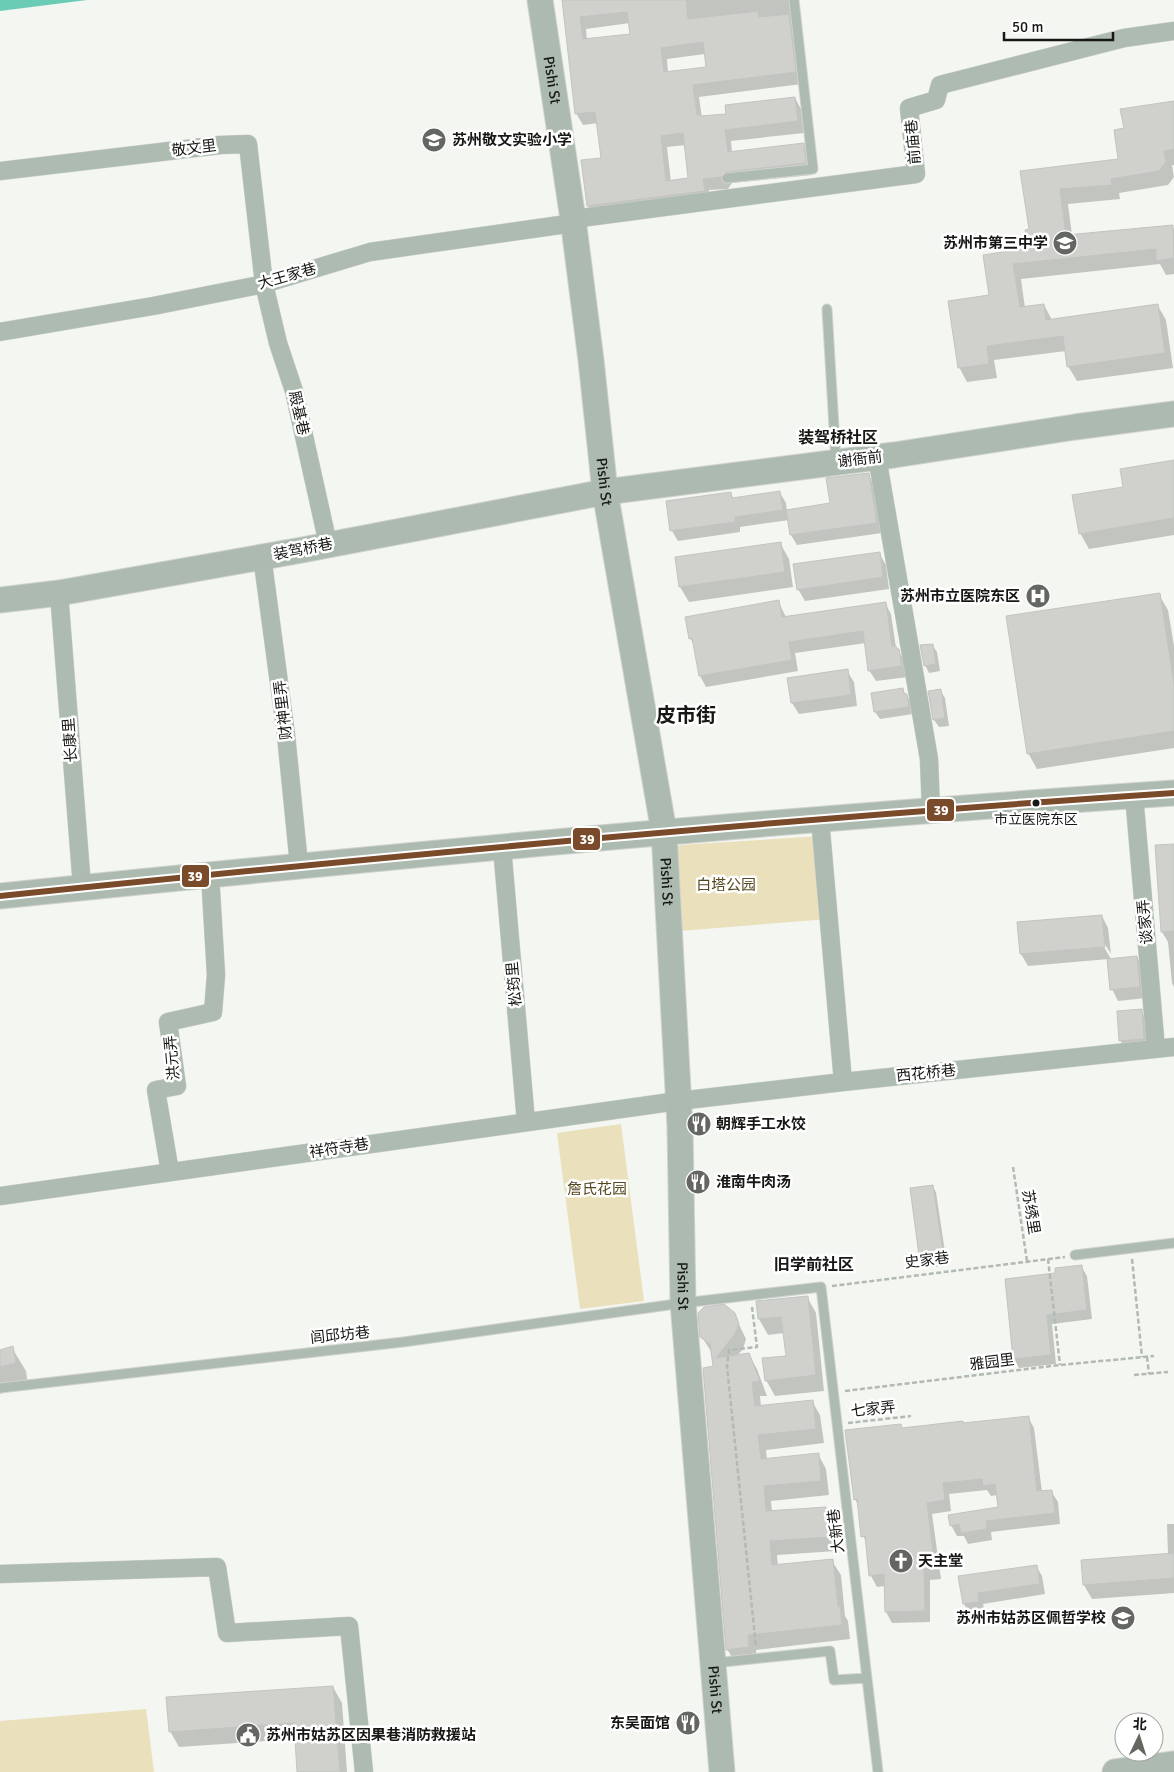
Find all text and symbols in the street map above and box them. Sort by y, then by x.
scale bar [1004,10,1113,42]
text: 50 m [1012,18,1043,36]
street label: Pishi St [540,55,565,105]
street label: 前庙巷 [902,119,924,165]
school or university icon: 苏州敬文实验小学 [421,127,447,153]
place label: 苏州敬文实验小学 [452,131,572,149]
street label: 敬文里 [171,136,217,160]
school or university icon: 苏州市第三中学 [1052,230,1078,256]
place label: 苏州市第三中学 [943,234,1048,252]
street label: 大王家巷 [256,259,318,293]
street label: 殿基巷 [285,389,313,437]
district label: 装驾桥社区 [798,428,878,448]
street label: 谢衙前 [837,447,883,471]
street label: Pishi St [592,457,616,507]
street label: 装驾桥巷 [272,534,334,564]
hospital icon: 苏州市立医院东区 [1025,583,1051,609]
place label: 苏州市立医院东区 [900,587,1020,605]
street label: 财神里弄 [270,679,296,741]
district label: 皮市街 [656,703,716,728]
street label: 长康里 [59,717,81,763]
line badge: 39 [926,798,955,822]
marker: 市立医院东区 [1031,798,1041,808]
text: 39 [933,802,949,819]
place label: 市立医院东区 [994,811,1078,828]
line badge: 39 [572,827,601,851]
text: 39 [579,831,595,848]
street label: Pishi St [656,857,677,906]
line badge: 39 [181,864,210,888]
text: 39 [187,868,203,885]
park label: 白塔公园 [696,876,756,894]
street label: 谈家弄 [1134,899,1156,945]
street label: 松筠里 [503,961,525,1007]
street label: 洪元弄 [161,1035,183,1081]
street label: 西花桥巷 [895,1061,957,1085]
restaurant icon: 朝辉手工水饺 [686,1111,712,1137]
place label: 朝辉手工水饺 [716,1115,806,1133]
street label: 祥符寺巷 [308,1135,370,1161]
restaurant icon: 淮南牛肉汤 [685,1169,711,1195]
place label: 淮南牛肉汤 [716,1173,791,1191]
park label: 詹氏花园 [567,1180,627,1198]
street label: 苏绣里 [1019,1188,1043,1236]
street label: 史家巷 [904,1248,950,1272]
district label: 旧学前社区 [774,1255,854,1275]
street label: Pishi St [673,1262,693,1311]
street label: 闾邱坊巷 [309,1323,371,1347]
street label: 雅园里 [969,1350,1015,1374]
street label: 七家弄 [850,1398,896,1420]
street label: 大新巷 [824,1508,848,1554]
church icon: 天主堂 [888,1548,914,1574]
place label: 天主堂 [918,1552,963,1570]
school or university icon: 苏州市姑苏区佩哲学校 [1110,1605,1136,1631]
place label: 苏州市姑苏区佩哲学校 [956,1609,1106,1627]
street label: Pishi St [704,1665,726,1715]
restaurant icon: 东吴面馆 [675,1710,701,1736]
north arrow [1114,1712,1164,1762]
place label: 东吴面馆 [610,1714,670,1732]
text: 北 [1132,1716,1147,1733]
public building icon: 苏州市姑苏区因果巷消防救援站 [235,1722,261,1748]
place label: 苏州市姑苏区因果巷消防救援站 [266,1726,476,1744]

